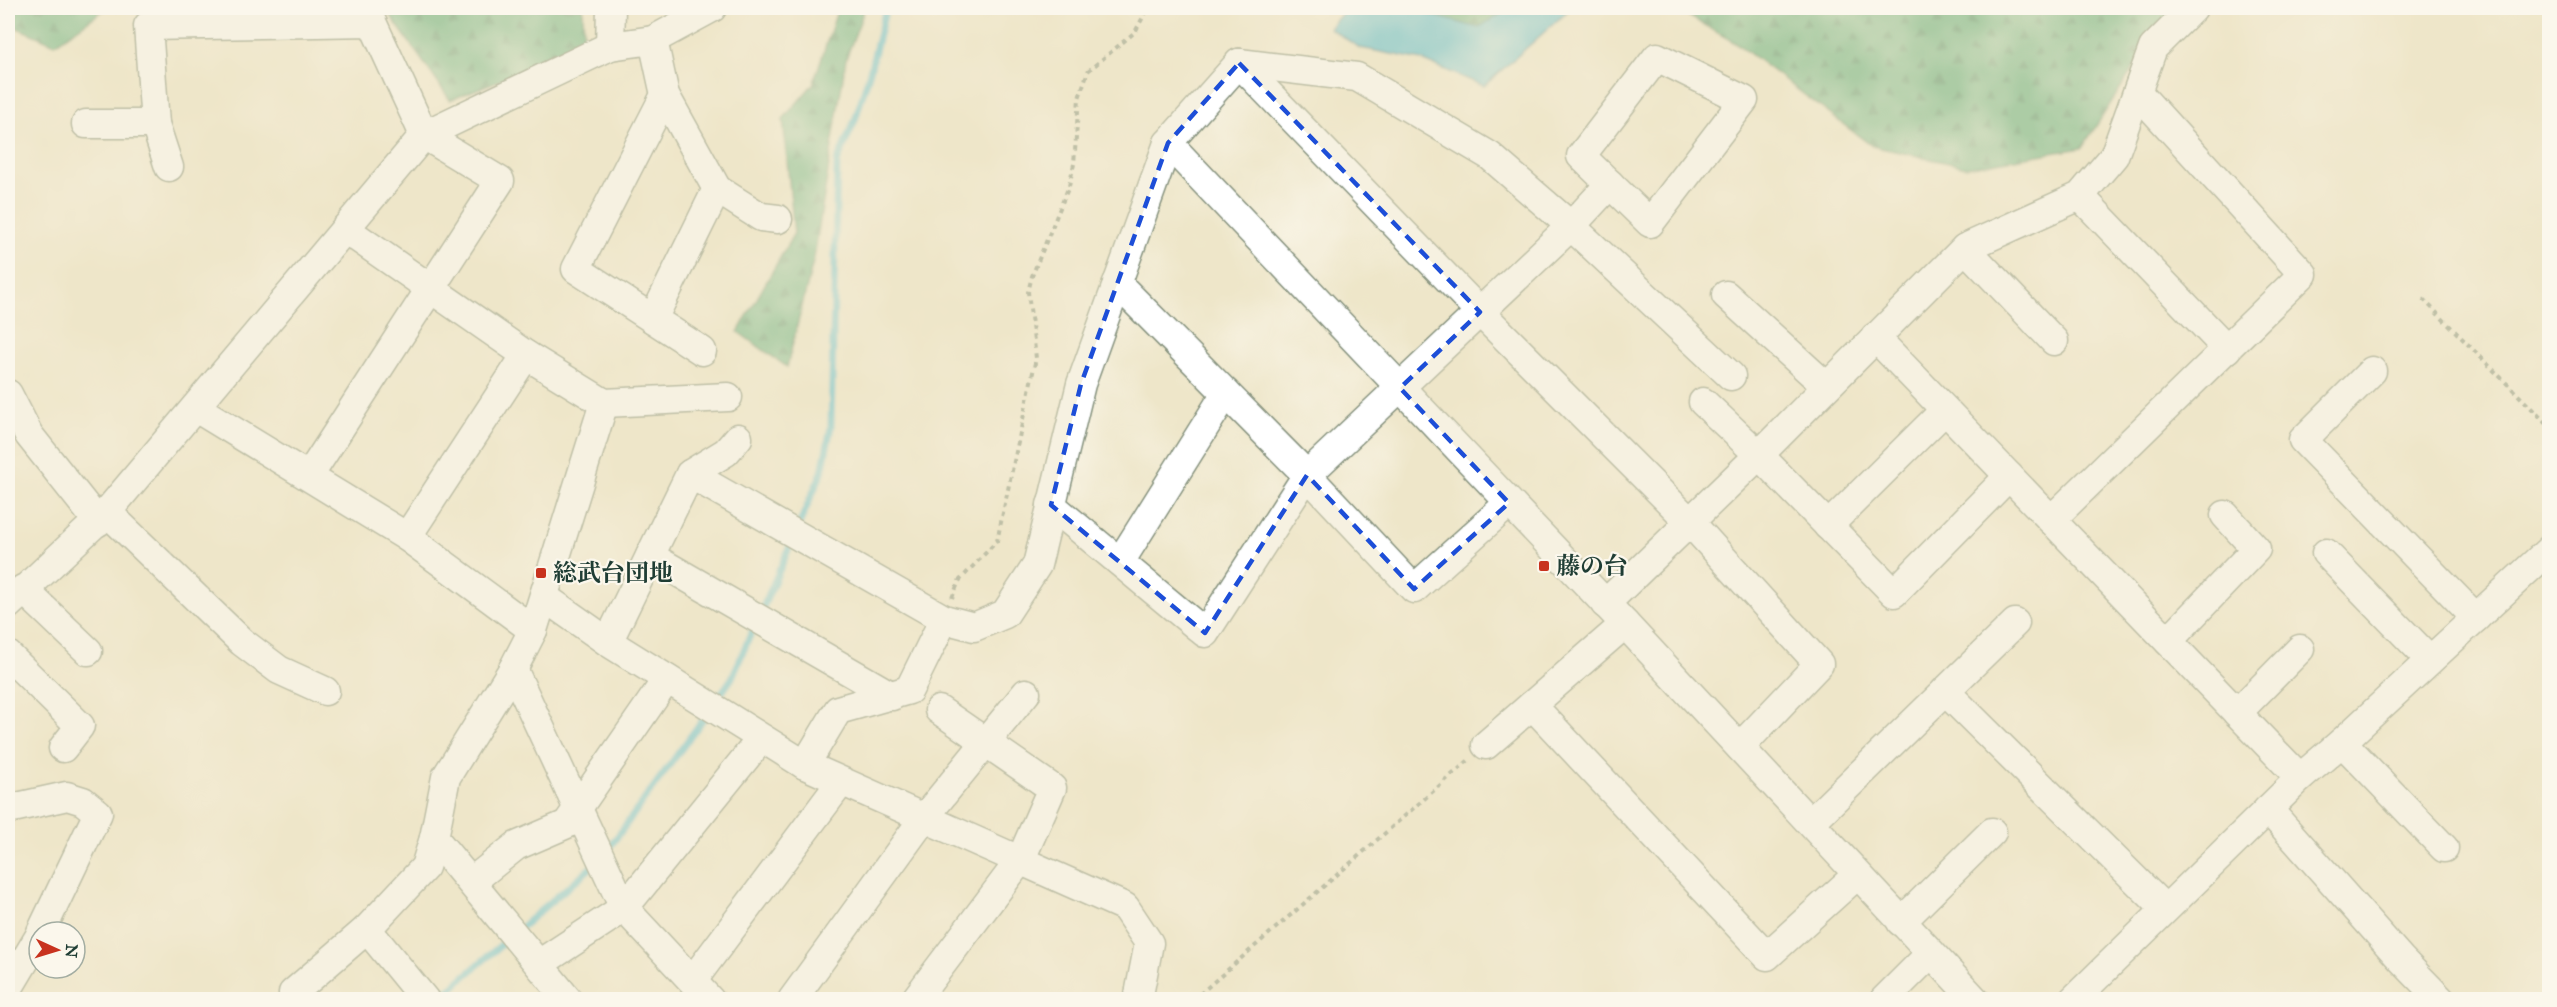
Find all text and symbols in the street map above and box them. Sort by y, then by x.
place label: 藤の台 [1556,551,1628,581]
place label: 総武台団地 [553,558,673,588]
marker: 藤の台 [1537,559,1551,573]
marker: 総武台団地 [534,566,548,580]
north arrow [27,920,87,980]
text: N [61,944,81,959]

